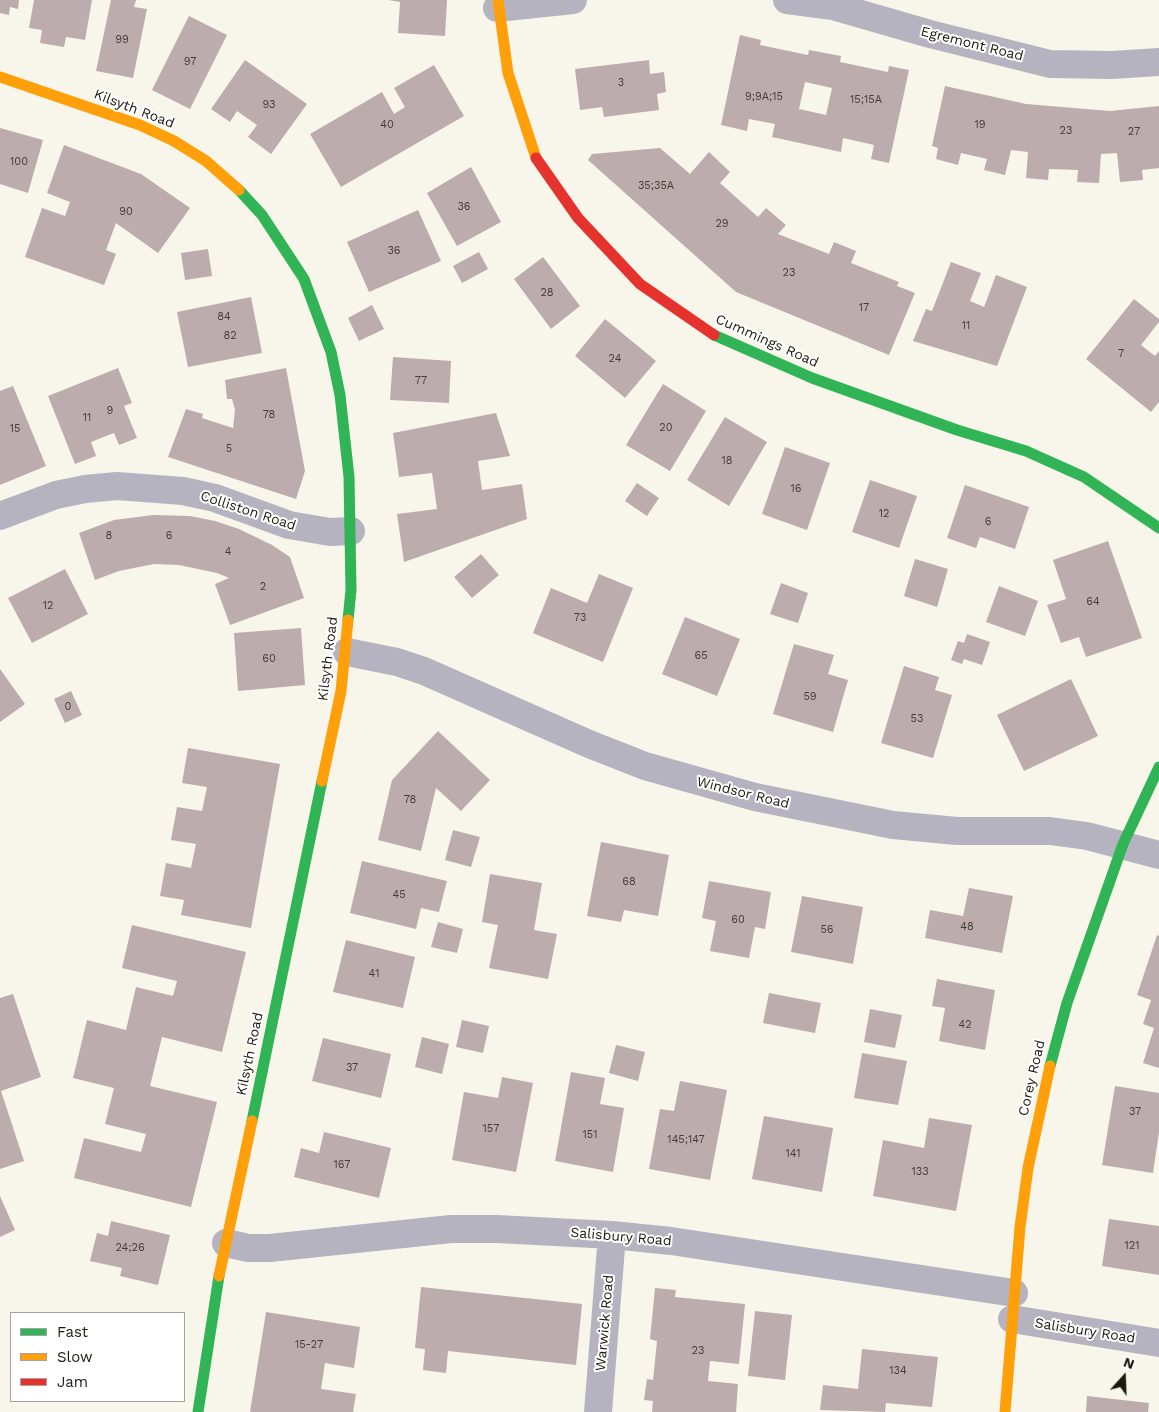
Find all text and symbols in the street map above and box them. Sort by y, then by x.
street label: Egremont Road [919,23,1025,65]
house number: 99 [115,33,129,47]
house number: 97 [184,55,196,69]
house number: 3 [618,76,624,90]
street label: Kilsyth Road [91,86,177,132]
house number: 9;9A;15 [745,90,783,104]
house number: 15;15A [850,93,882,107]
house number: 93 [263,98,275,112]
house number: 40 [380,118,394,132]
house number: 19 [974,118,986,132]
house number: 23 [1060,124,1072,138]
house number: 27 [1128,125,1140,139]
house number: 100 [10,155,28,169]
house number: 35;35A [638,179,674,193]
house number: 36 [457,200,471,214]
house number: 90 [119,205,133,219]
house number: 29 [715,217,729,231]
house number: 36 [387,244,401,258]
house number: 23 [783,266,795,280]
house number: 28 [540,286,554,300]
house number: 17 [859,301,869,315]
house number: 84 [217,310,231,324]
street label: Cummings Road [713,311,821,371]
house number: 11 [962,319,970,333]
house number: 82 [223,329,237,343]
house number: 7 [1118,347,1124,361]
house number: 24 [609,352,621,366]
house number: 77 [415,374,427,388]
house number: 9 [107,404,113,418]
house number: 78 [263,408,275,422]
house number: 11 [83,411,91,425]
house number: 20 [659,421,673,435]
house number: 15 [10,422,20,436]
house number: 5 [226,442,232,456]
house number: 18 [721,454,733,468]
house number: 16 [791,482,801,496]
street label: Colliston Road [198,488,298,534]
house number: 12 [879,507,889,521]
house number: 6 [985,515,991,529]
house number: 8 [106,529,112,543]
house number: 6 [166,529,172,543]
house number: 4 [225,545,231,559]
house number: 2 [260,580,266,594]
house number: 64 [1086,595,1100,609]
house number: 12 [43,599,53,613]
house number: 73 [574,611,586,625]
street label: Kilsyth Road [314,616,342,702]
house number: 65 [694,649,708,663]
house number: 60 [262,652,276,666]
house number: 59 [803,690,817,704]
house number: 0 [65,700,71,714]
house number: 53 [911,712,923,726]
street label: Windsor Road [695,773,791,813]
house number: 78 [404,793,416,807]
house number: 68 [622,875,636,889]
house number: 45 [392,888,406,902]
house number: 60 [731,913,745,927]
house number: 48 [960,920,974,934]
house number: 56 [820,923,834,937]
house number: 41 [369,967,379,981]
street label: Kilsyth Road [233,1011,267,1097]
house number: 42 [958,1018,972,1032]
street label: Corey Road [1015,1038,1049,1118]
house number: 37 [346,1061,358,1075]
house number: 37 [1129,1105,1141,1119]
house number: 157 [483,1122,499,1136]
house number: 151 [583,1128,597,1142]
house number: 145;147 [667,1133,705,1147]
house number: 141 [785,1147,801,1161]
house number: 167 [333,1158,351,1172]
house number: 133 [911,1165,929,1179]
street label: Salisbury Road [570,1224,672,1250]
house number: 121 [1125,1239,1139,1253]
house number: 24;26 [115,1241,145,1255]
street label: Warwick Road [592,1274,618,1372]
legend [10,1312,185,1402]
street label: Salisbury Road [1034,1315,1136,1347]
text: Fast [57,1323,88,1341]
house number: 15-27 [295,1338,323,1352]
house number: 23 [692,1344,704,1358]
text: Slow [57,1348,93,1366]
north arrow [1099,1352,1149,1402]
text: N [1122,1354,1137,1372]
house number: 134 [889,1364,907,1378]
text: Jam [57,1373,88,1391]

